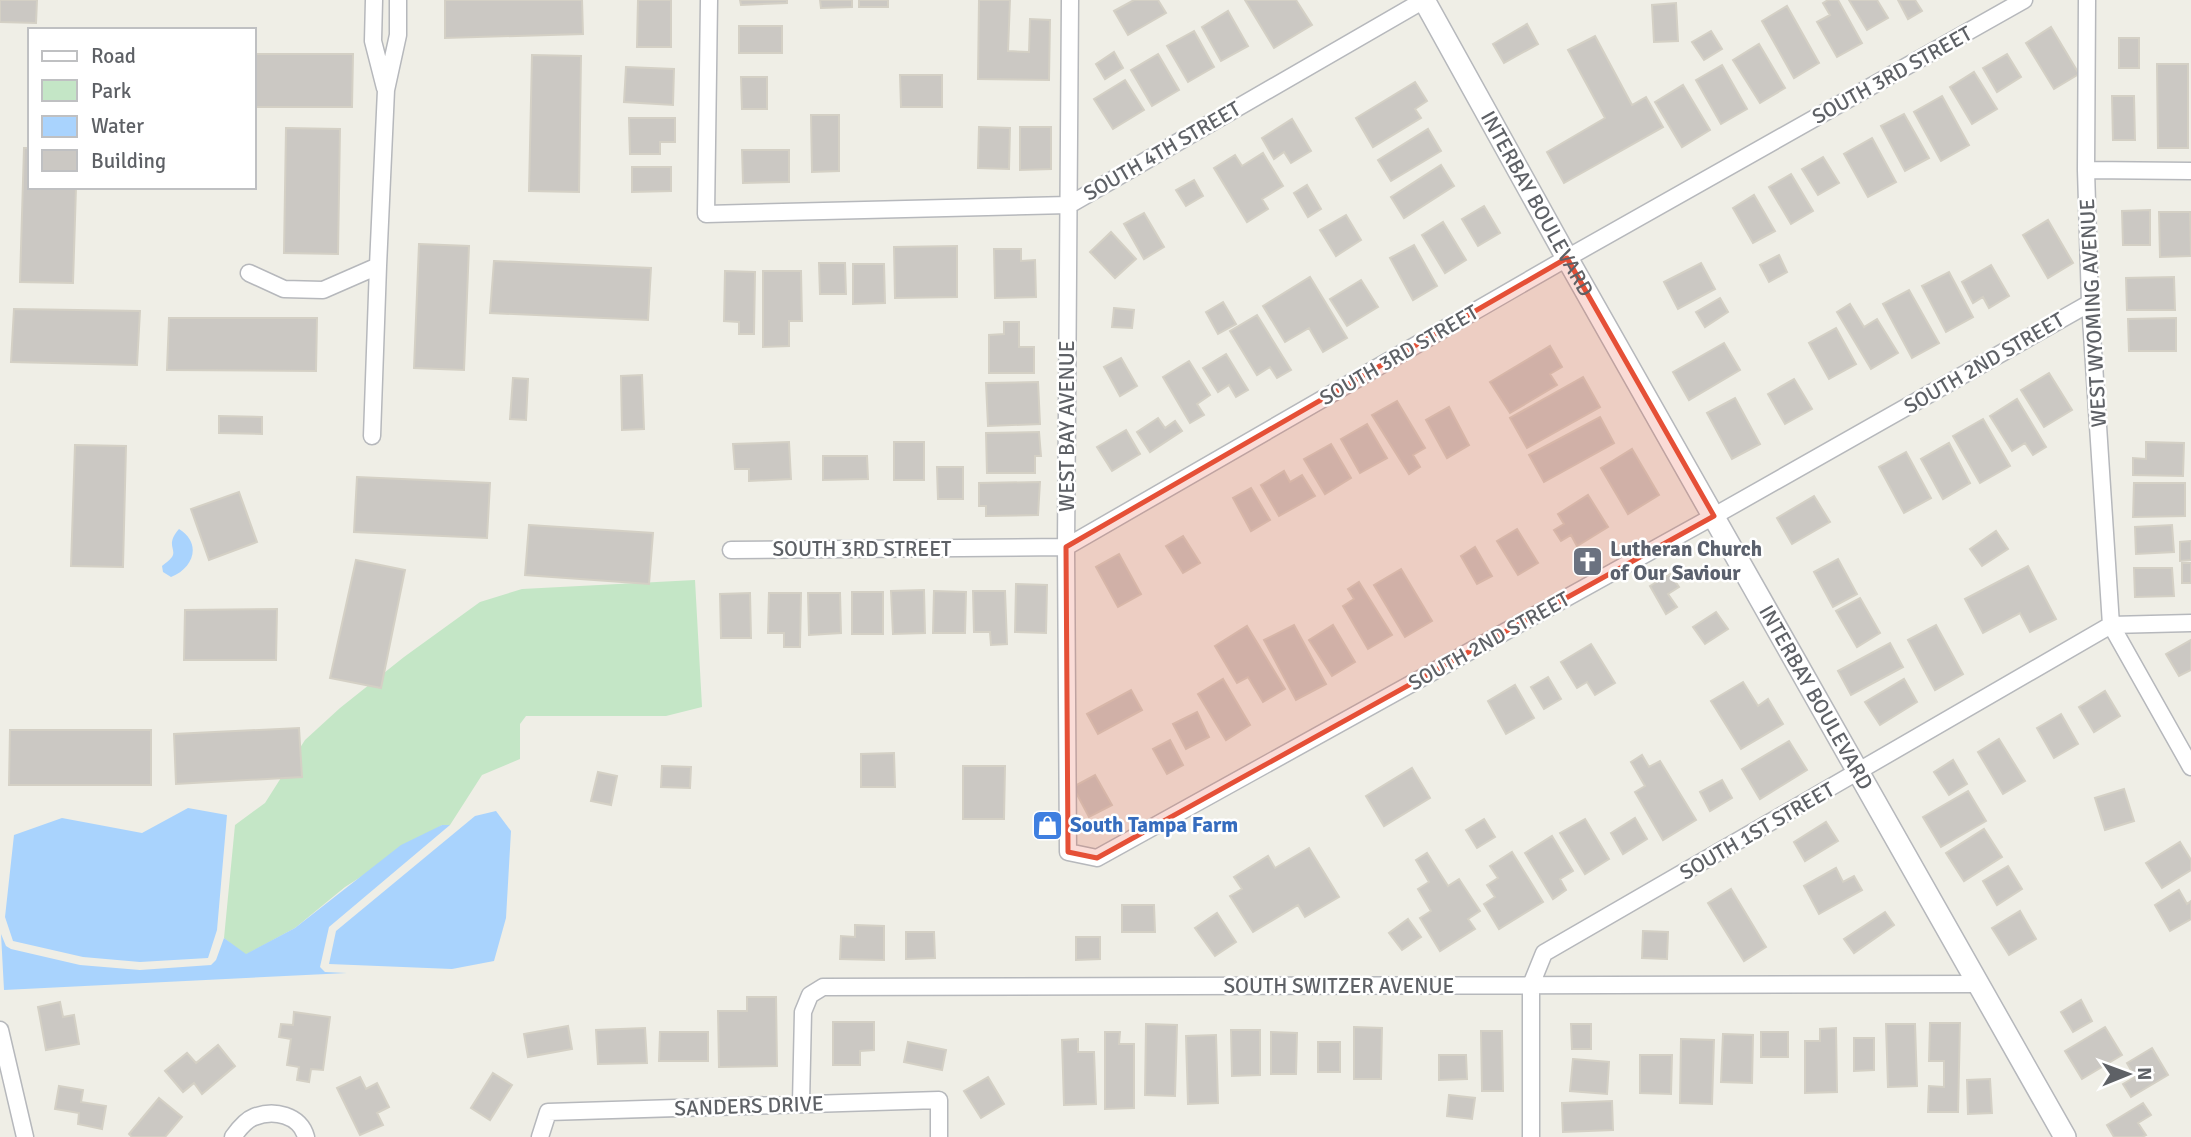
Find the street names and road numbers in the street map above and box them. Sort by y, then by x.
street label: SOUTH 3RD STREET [1807,20,1977,130]
street label: SOUTH 4TH STREET [1079,95,1246,207]
street label: INTERBAY BOULEVARD [1475,106,1599,301]
street label: WEST WYOMING AVENUE [2074,198,2112,428]
street label: SOUTH 3RD STREET [1315,299,1484,411]
street label: SOUTH 2ND STREET [1899,306,2069,419]
street label: WEST BAY AVENUE [1054,340,1080,512]
street label: SOUTH 3RD STREET [773,536,952,562]
street label: SOUTH 2ND STREET [1404,586,1575,696]
street label: INTERBAY BOULEVARD [1753,600,1879,794]
street label: SOUTH 1ST STREET [1675,776,1839,886]
street label: SOUTH SWITZER AVENUE [1224,973,1454,999]
street label: SANDERS DRIVE [674,1090,824,1122]

